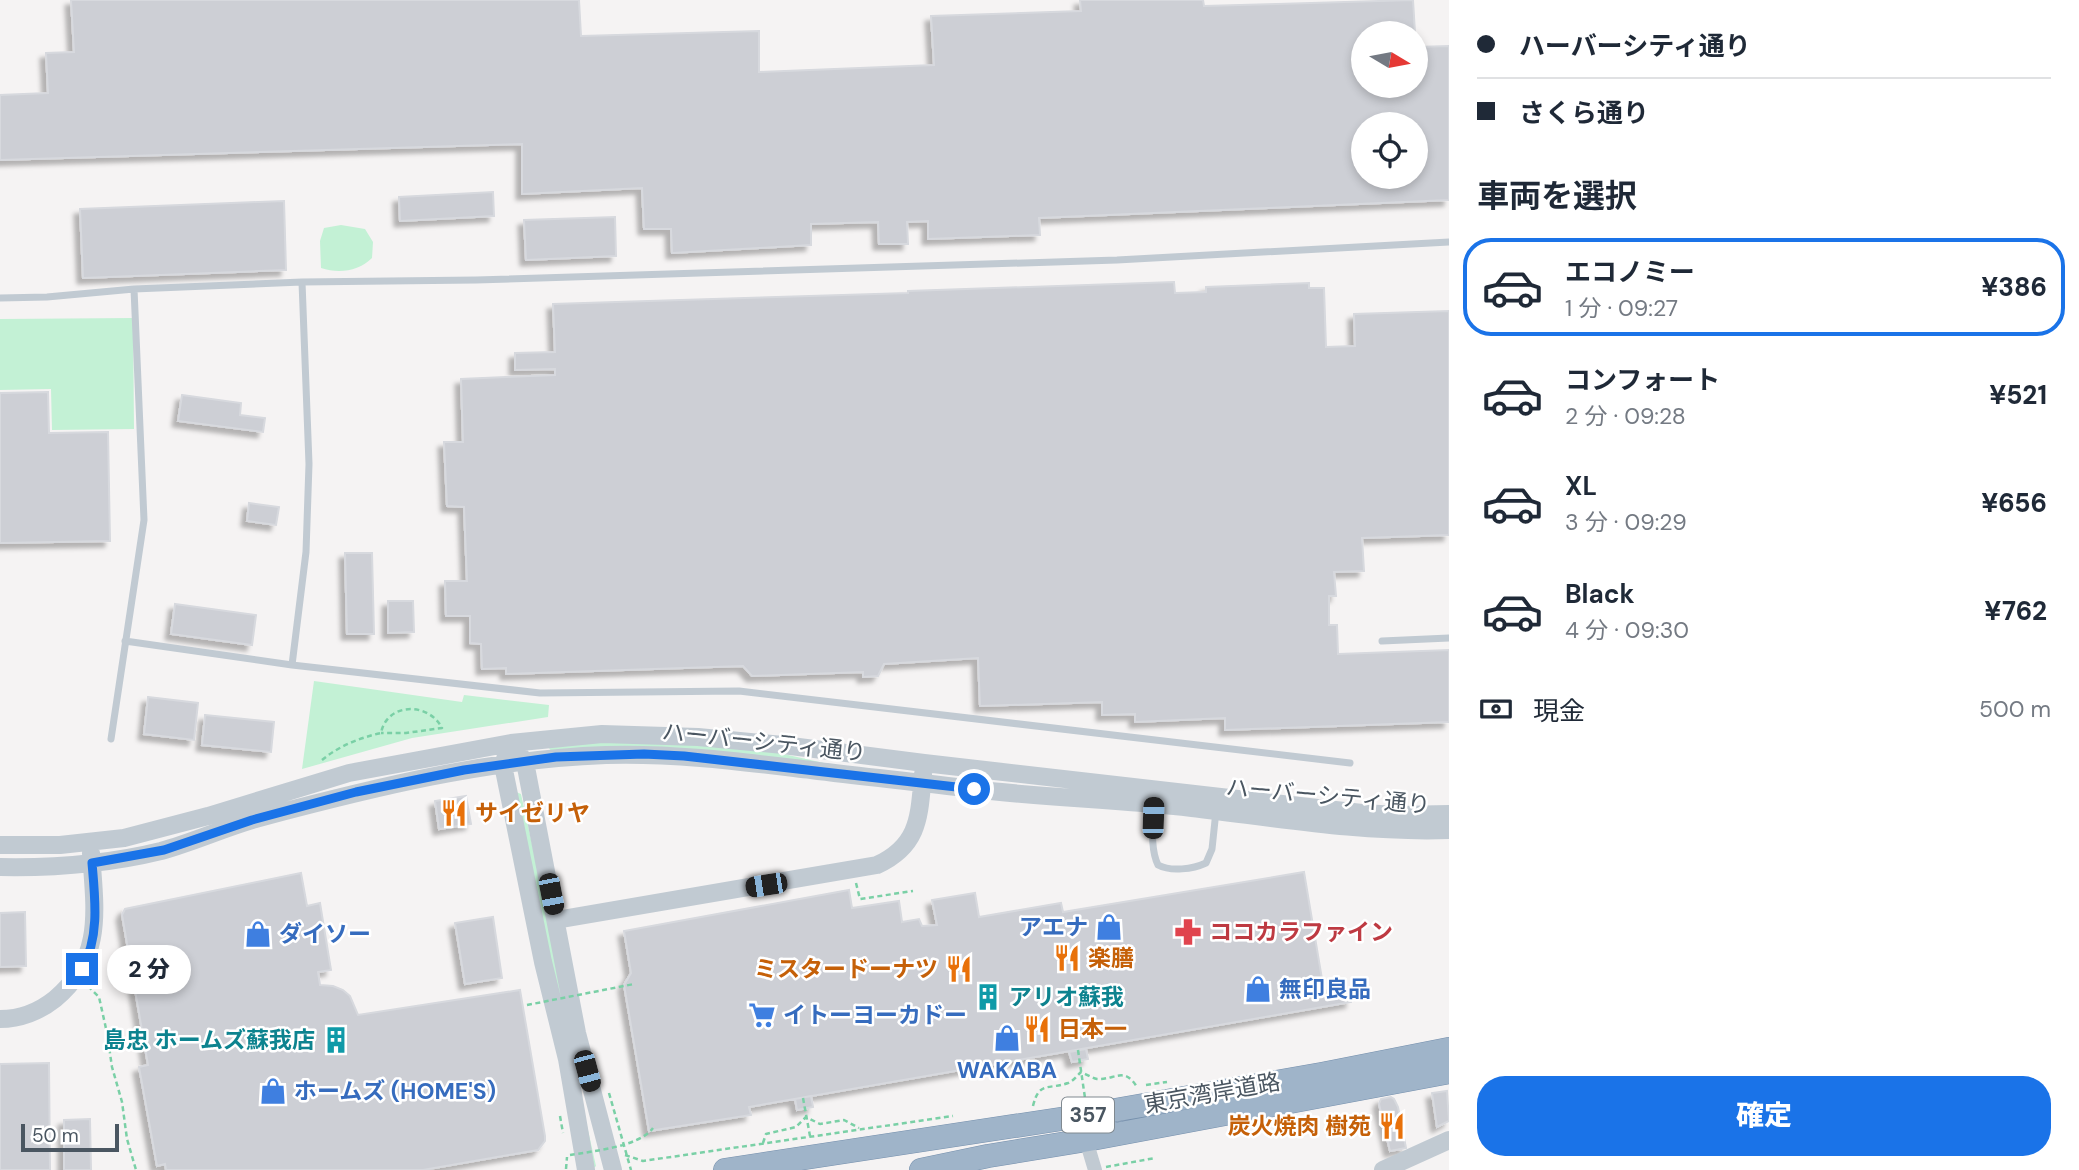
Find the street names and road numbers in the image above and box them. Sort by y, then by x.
street label: ハーバーシティ通り [661,716,867,768]
street label: ハーバーシティ通り [1225,772,1431,820]
street label: 東京湾岸道路 [1141,1066,1283,1120]
road number: 357 [1062,1098,1114,1132]

